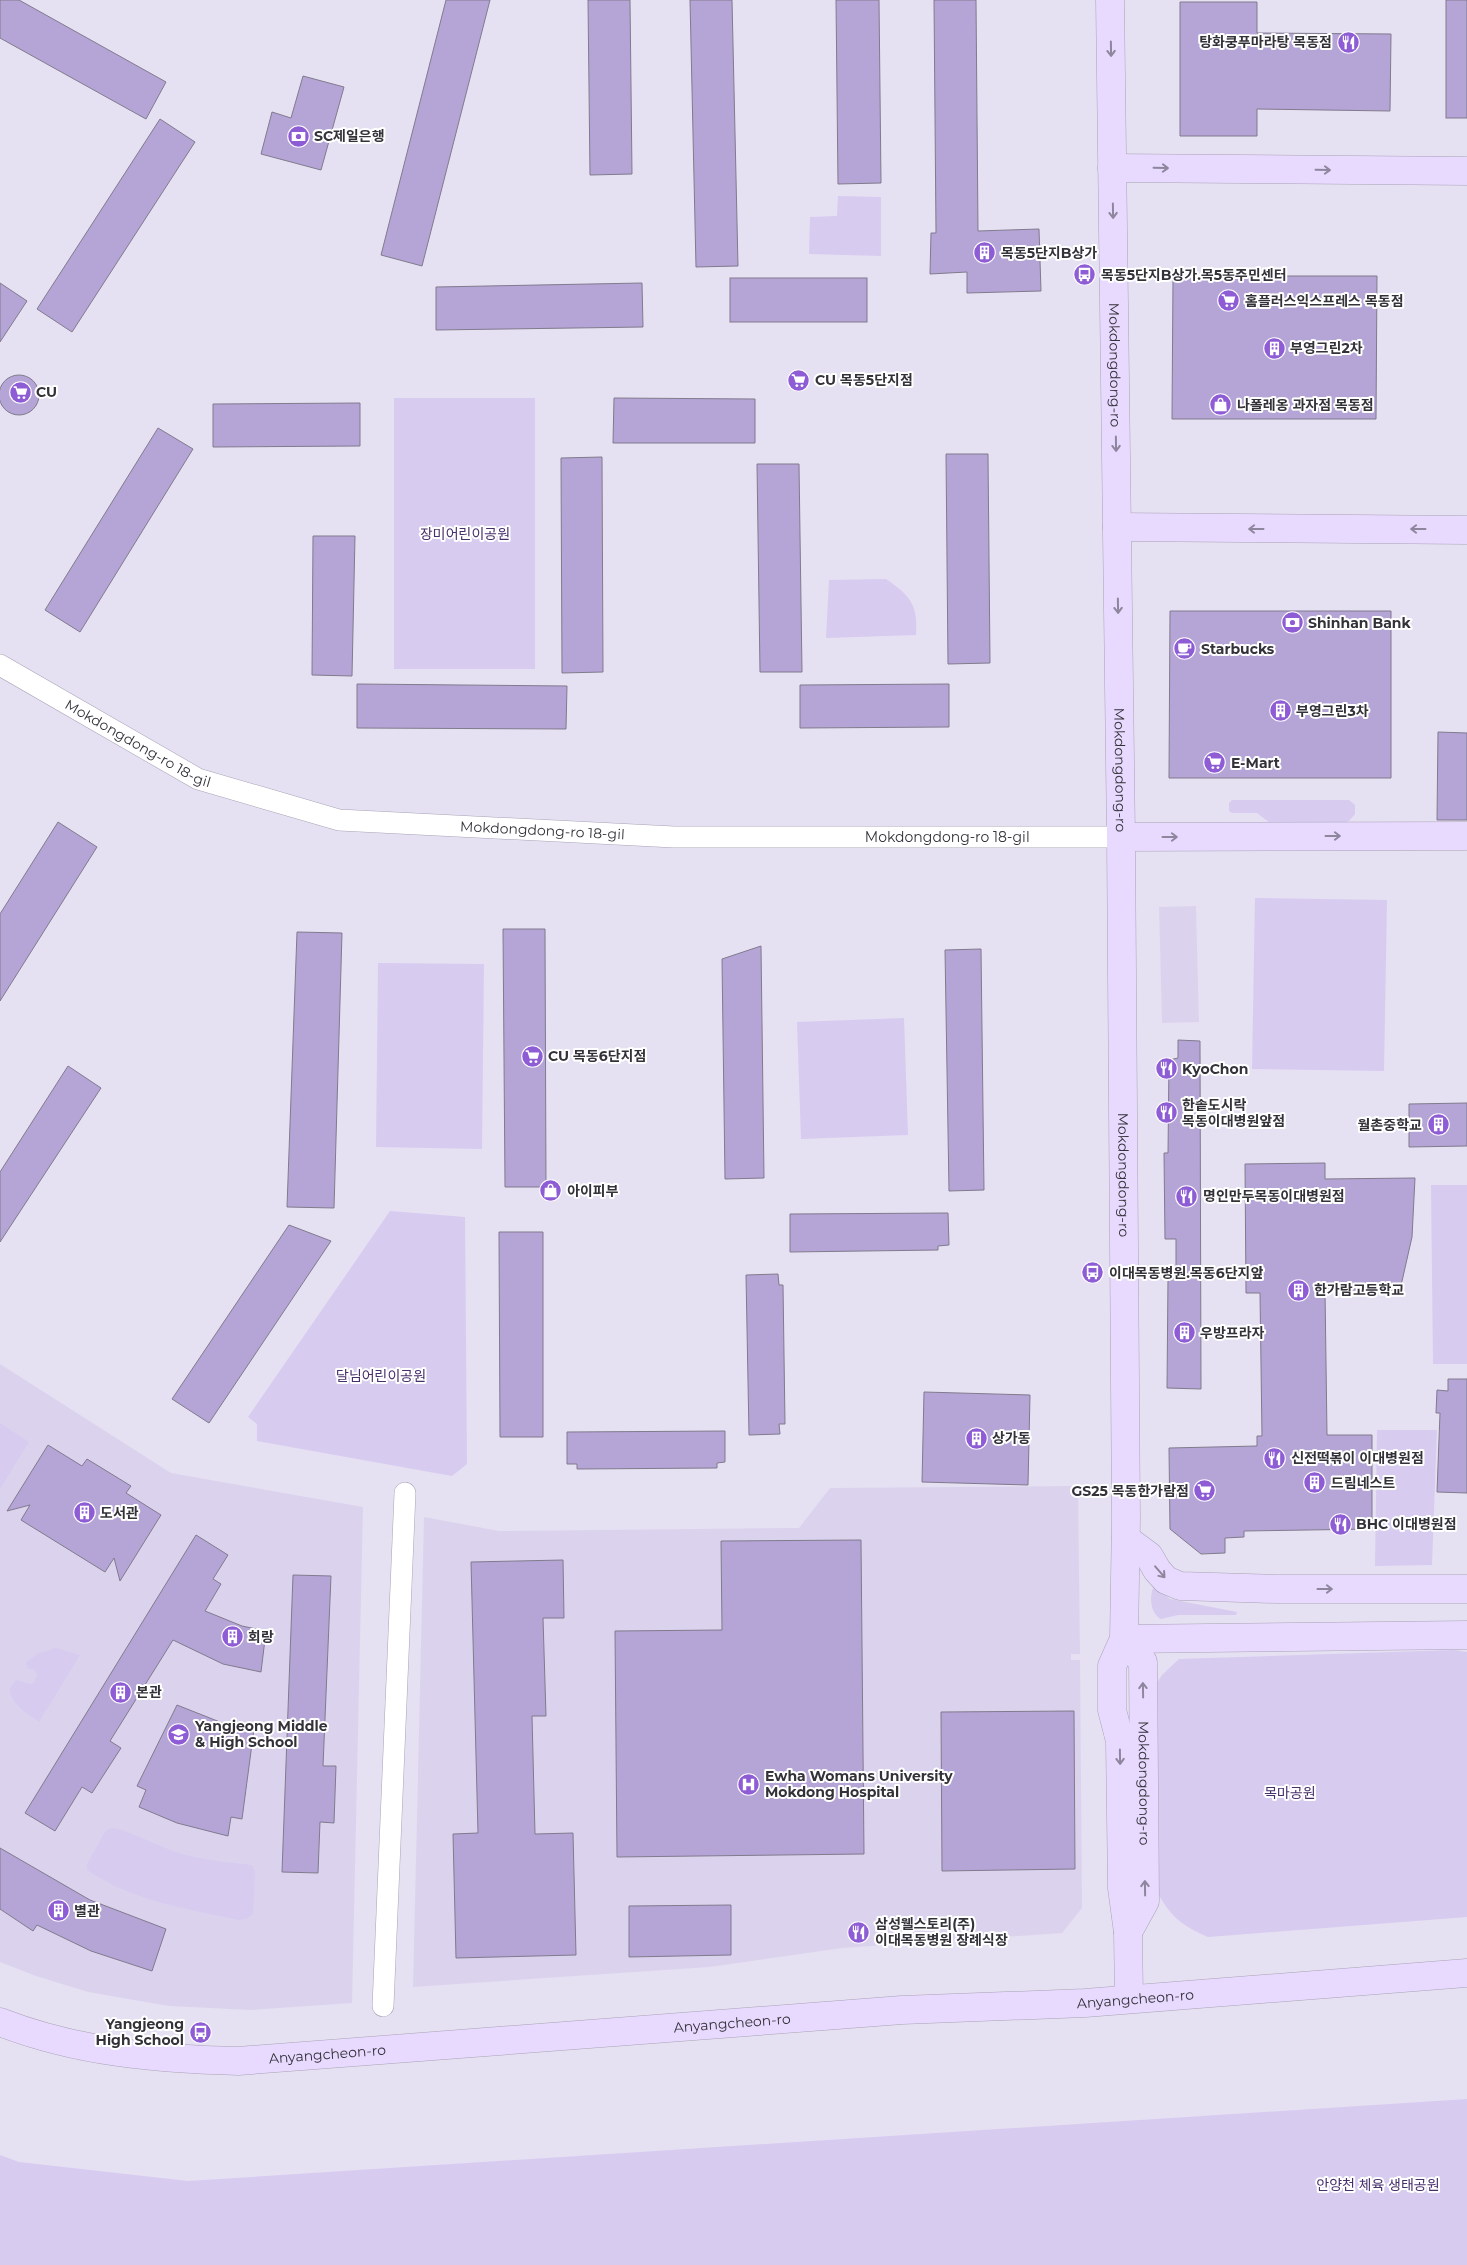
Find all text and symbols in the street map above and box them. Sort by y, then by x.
restaurant icon: 탕화쿵푸마라탕 목동점 [1336,30,1360,54]
place label: 탕화쿵푸마라탕 목동점 [1199,33,1332,51]
one-way arrow [1106,40,1116,56]
bank icon: SC제일은행 [286,124,310,148]
place label: SC제일은행 [314,127,385,145]
one-way arrow [1152,163,1169,173]
one-way arrow [1315,165,1331,175]
one-way arrow [1108,202,1118,219]
building icon: 목동5단지B상가 [973,241,997,265]
place label: 목동5단지B상가 [1001,244,1097,262]
bus stop icon: 목동5단지B상가.목5동주민센터 [1073,263,1097,287]
place label: 목동5단지B상가.목5동주민센터 [1101,266,1287,284]
supermarket icon: 홈플러스익스프레스 목동점 [1217,289,1241,313]
place label: 홈플러스익스프레스 목동점 [1245,292,1404,310]
street label: Mokdongdong-ro [1105,303,1125,428]
building icon: 부영그린2차 [1262,336,1286,360]
place label: 부영그린2차 [1290,339,1363,357]
supermarket icon: CU 목동5단지점 [787,368,811,392]
place label: CU 목동5단지점 [815,371,913,389]
supermarket icon: CU [8,380,32,404]
place label: CU [36,383,57,401]
shop icon: 나폴레옹 과자점 목동점 [1209,393,1233,417]
place label: 나폴레옹 과자점 목동점 [1237,396,1374,414]
one-way arrow [1111,435,1121,451]
one-way arrow [1248,524,1264,534]
one-way arrow [1411,524,1427,534]
park label: 장미어린이공원 [420,525,510,543]
one-way arrow [1113,598,1123,614]
bank icon: Shinhan Bank [1280,611,1304,635]
place label: Shinhan Bank [1308,614,1411,632]
cafe icon: Starbucks [1173,637,1197,661]
place label: Starbucks [1201,640,1275,658]
street label: Mokdongdong-ro 18-gil [62,695,213,791]
building icon: 부영그린3차 [1268,699,1292,723]
place label: 부영그린3차 [1296,702,1369,720]
street label: Mokdongdong-ro [1110,708,1130,833]
supermarket icon: E-Mart [1203,751,1227,775]
place label: E-Mart [1231,754,1280,772]
street label: Mokdongdong-ro 18-gil [460,817,625,843]
street label: Mokdongdong-ro 18-gil [865,828,1030,846]
one-way arrow [1324,831,1340,841]
one-way arrow [1162,832,1178,842]
supermarket icon: CU 목동6단지점 [520,1044,544,1068]
place label: CU 목동6단지점 [548,1047,646,1065]
restaurant icon: KyoChon [1154,1057,1178,1081]
place label: KyoChon [1182,1060,1248,1078]
place label: 한솥도시락 목동이대병원앞점 [1182,1096,1285,1130]
restaurant icon: 한솥도시락 목동이대병원앞점 [1154,1101,1178,1125]
street label: Mokdongdong-ro [1114,1113,1133,1237]
building icon: 월촌중학교 [1426,1113,1450,1137]
place label: 월촌중학교 [1358,1116,1422,1134]
shop icon: 아이피부 [539,1179,563,1203]
place label: 아이피부 [567,1182,619,1200]
restaurant icon: 명인만두목동이대병원점 [1175,1184,1199,1208]
place label: 명인만두목동이대병원점 [1203,1187,1345,1205]
bus stop icon: 이대목동병원.목동6단지앞 [1081,1261,1105,1285]
place label: 이대목동병원.목동6단지앞 [1109,1264,1263,1282]
building icon: 한가람고등학교 [1286,1278,1310,1302]
place label: 한가람고등학교 [1314,1281,1404,1299]
building icon: 우방프라자 [1172,1321,1196,1345]
place label: 우방프라자 [1200,1324,1265,1342]
park label: 달님어린이공원 [336,1367,426,1385]
building icon: 상가동 [964,1426,988,1450]
place label: 상가동 [992,1429,1031,1447]
restaurant icon: 신전떡볶이 이대병원점 [1263,1446,1287,1470]
place label: 신전떡볶이 이대병원점 [1291,1449,1424,1467]
building icon: 드림네스트 [1303,1471,1327,1495]
place label: 드림네스트 [1331,1474,1396,1492]
supermarket icon: GS25 목동한가람점 [1193,1479,1217,1503]
place label: GS25 목동한가람점 [1071,1482,1189,1500]
building icon: 도서관 [72,1501,96,1525]
place label: 도서관 [100,1504,139,1522]
restaurant icon: BHC 이대병원점 [1328,1512,1352,1536]
place label: BHC 이대병원점 [1356,1515,1457,1533]
one-way arrow [1155,1566,1166,1579]
one-way arrow [1316,1584,1333,1594]
building icon: 회랑 [220,1625,244,1649]
place label: 회랑 [248,1628,274,1646]
building icon: 본관 [108,1680,132,1704]
one-way arrow [1138,1682,1148,1698]
place label: 본관 [136,1683,162,1701]
place label: Yangjeong Middle & High School [194,1717,328,1751]
street label: Mokdongdong-ro [1134,1721,1154,1846]
school or university icon: Yangjeong Middle & High School [167,1722,191,1746]
one-way arrow [1115,1749,1125,1765]
place label: Ewha Womans University Mokdong Hospital [765,1767,953,1801]
hospital icon: Ewha Womans University Mokdong Hospital [737,1772,761,1796]
park label: 목마공원 [1264,1784,1316,1802]
one-way arrow [1140,1880,1150,1896]
building icon: 별관 [46,1899,70,1923]
place label: 별관 [74,1902,100,1920]
place label: 삼성웰스토리(주) 이대목동병원 장례식장 [875,1915,1008,1949]
restaurant icon: 삼성웰스토리(주) 이대목동병원 장례식장 [847,1920,871,1944]
street label: Anyangcheon-ro [1076,1985,1195,2012]
street label: Anyangcheon-ro [673,2010,792,2037]
place label: Yangjeong High School [96,2015,184,2049]
bus stop icon: Yangjeong High School [188,2020,212,2044]
street label: Anyangcheon-ro [268,2041,387,2068]
park label: 안양천 체육 생태공원 [1316,2176,1440,2194]

